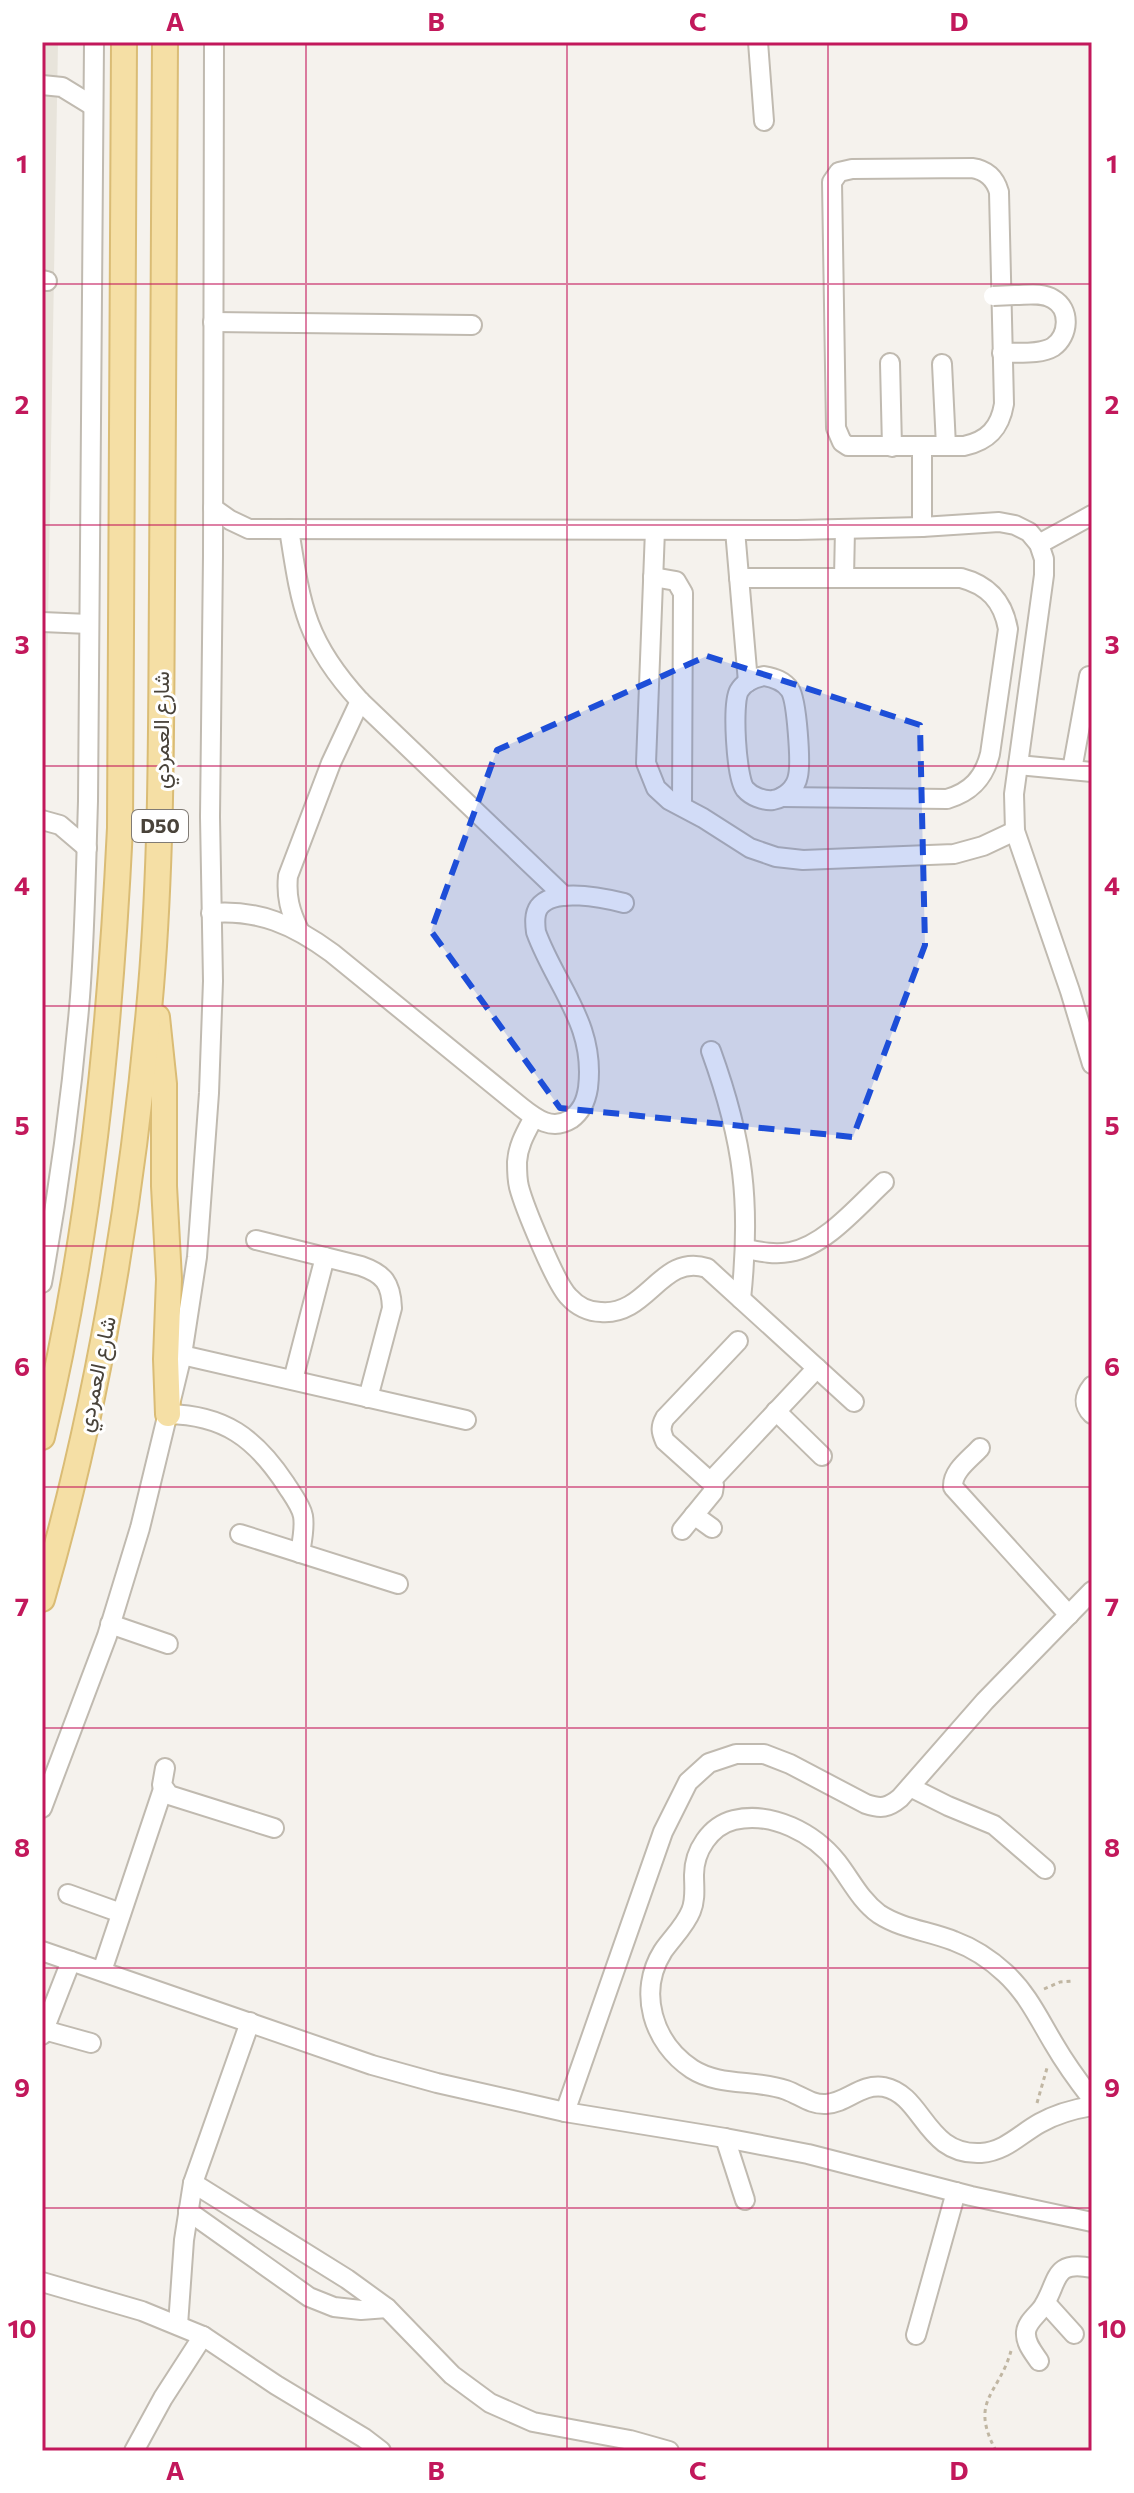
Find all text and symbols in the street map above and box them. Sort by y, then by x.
text: A [166,5,185,36]
text: B [427,5,445,36]
text: C [689,5,707,36]
text: D [949,5,969,36]
text: 1 [16,147,28,178]
text: 1 [1106,147,1118,178]
text: 2 [15,388,29,419]
text: 2 [1105,388,1119,419]
text: 3 [14,628,30,659]
text: 3 [1104,628,1120,659]
street label: شارع العمردي [147,671,180,789]
road number: D50 [132,810,188,842]
text: 4 [14,869,30,900]
text: 4 [1104,869,1120,900]
text: 5 [14,1109,30,1140]
text: 5 [1104,1109,1120,1140]
street label: شارع العمردي [70,1313,127,1436]
text: 6 [14,1350,30,1381]
text: 6 [1104,1350,1120,1381]
text: 7 [15,1590,29,1621]
text: 7 [1105,1590,1119,1621]
text: 8 [14,1831,30,1862]
text: 8 [1104,1831,1120,1862]
text: 9 [14,2071,30,2102]
text: 9 [1104,2071,1120,2102]
text: 10 [7,2312,37,2343]
text: 10 [1097,2312,1127,2343]
text: A [166,2454,185,2485]
text: B [427,2454,445,2485]
text: C [689,2454,707,2485]
text: D [949,2454,969,2485]

